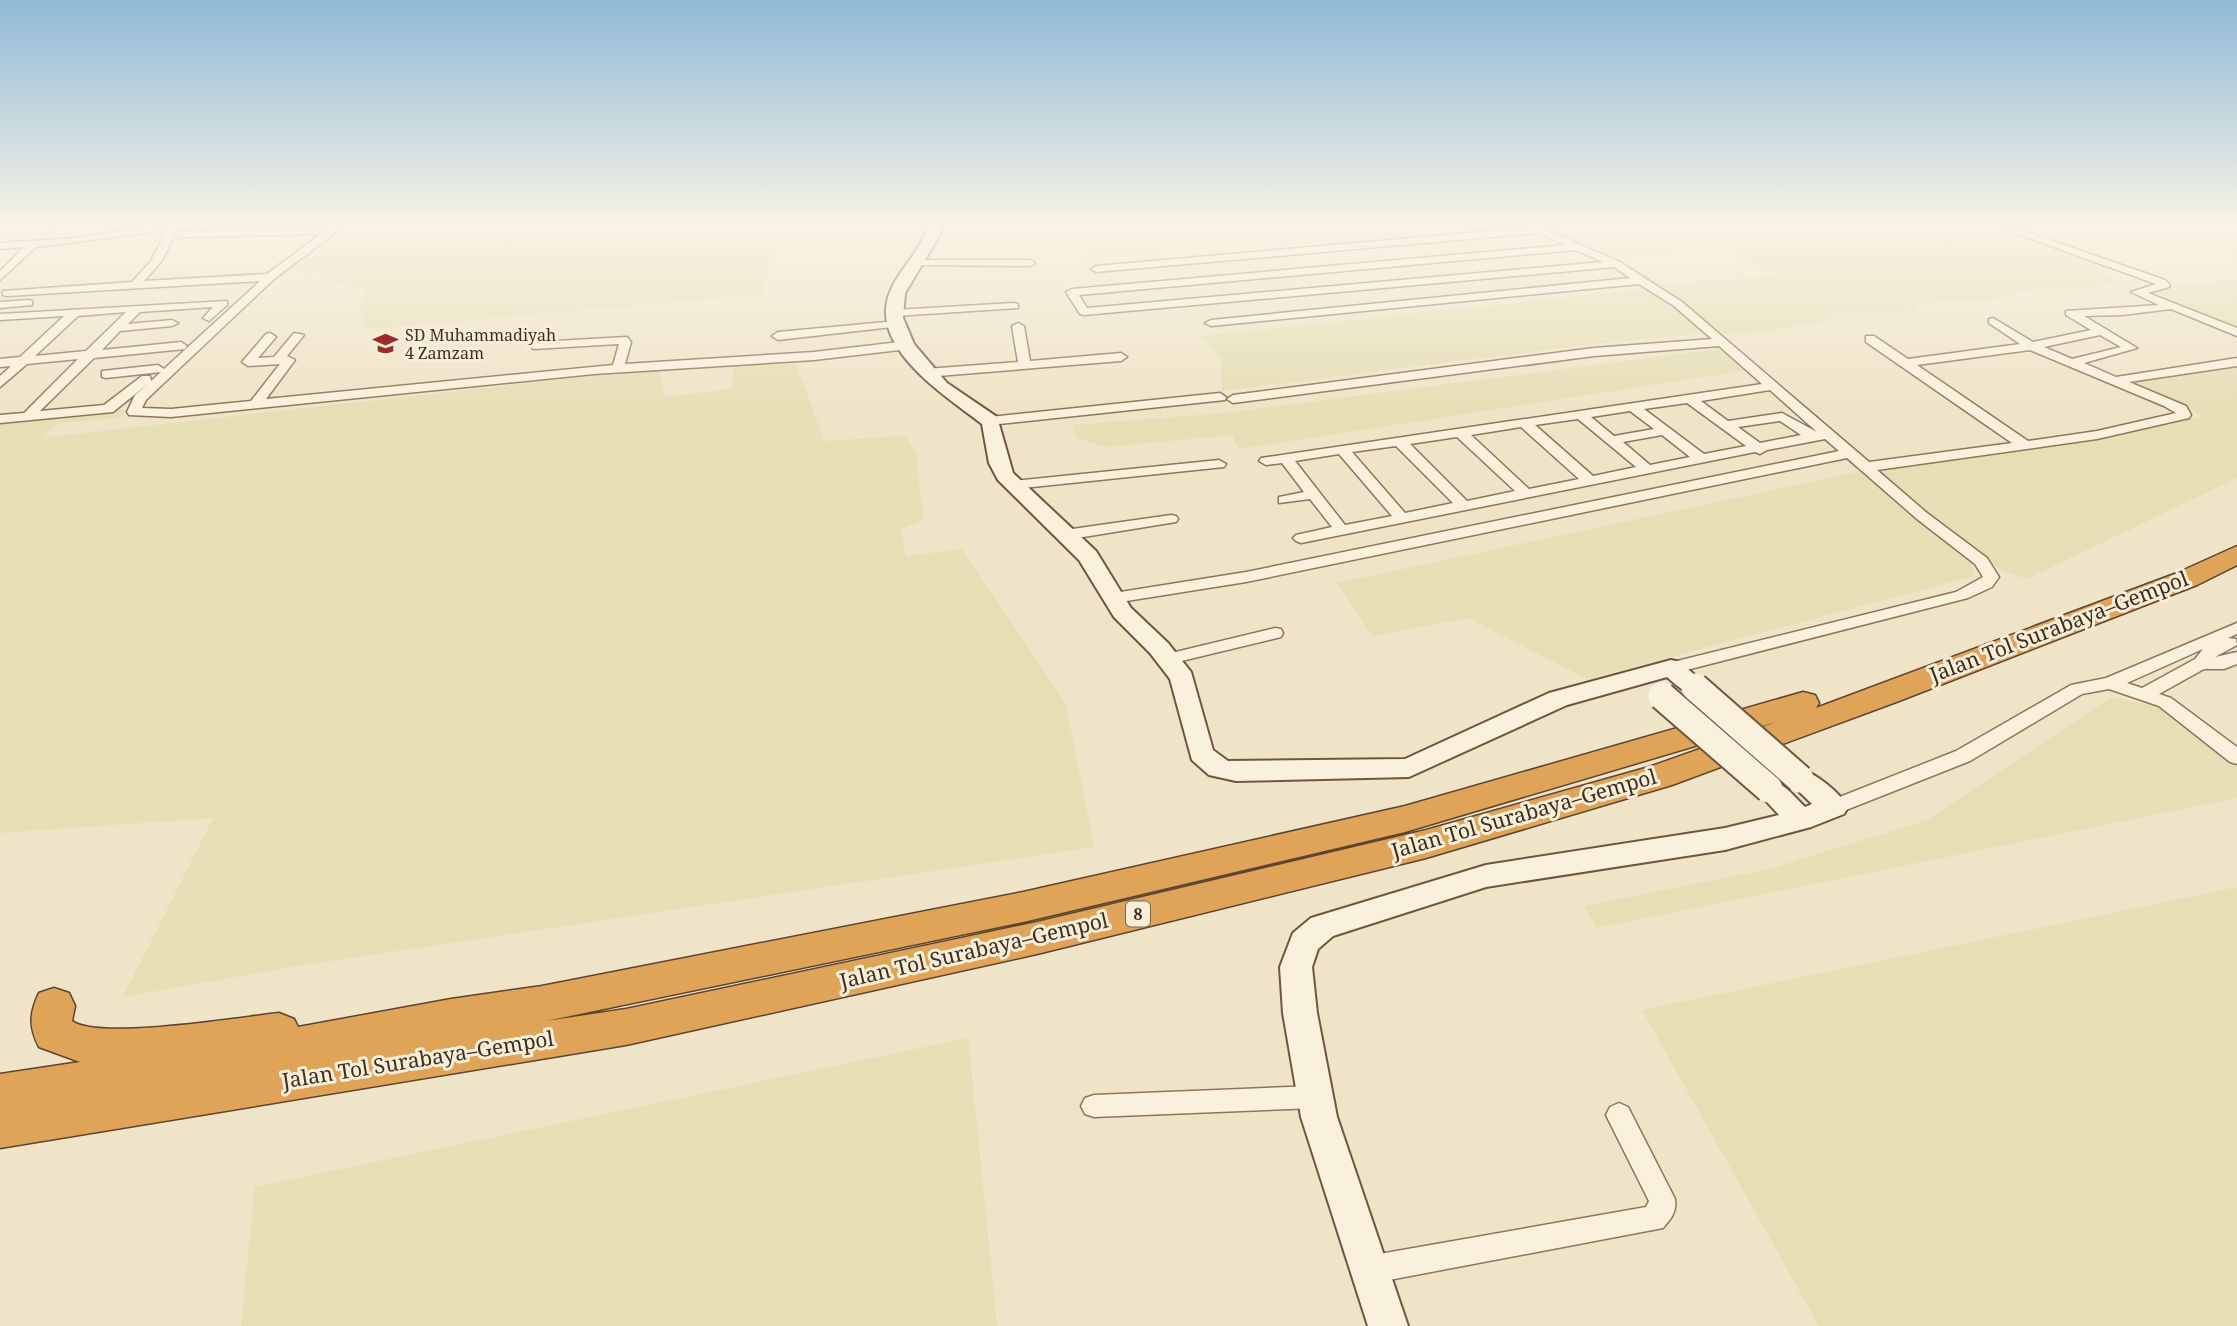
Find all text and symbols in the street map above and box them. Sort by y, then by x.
place label: SD Muhammadiyah 4 Zamzam [405,324,556,364]
school or university icon: SD Muhammadiyah 4 Zamzam [371,330,399,358]
street label: Jalan Tol Surabaya–Gempol [1924,564,2192,689]
street label: Jalan Tol Surabaya–Gempol [1387,762,1660,865]
road number: 8 [1126,902,1150,926]
street label: Jalan Tol Surabaya–Gempol [836,905,1111,995]
street label: Jalan Tol Surabaya–Gempol [279,1024,556,1094]

